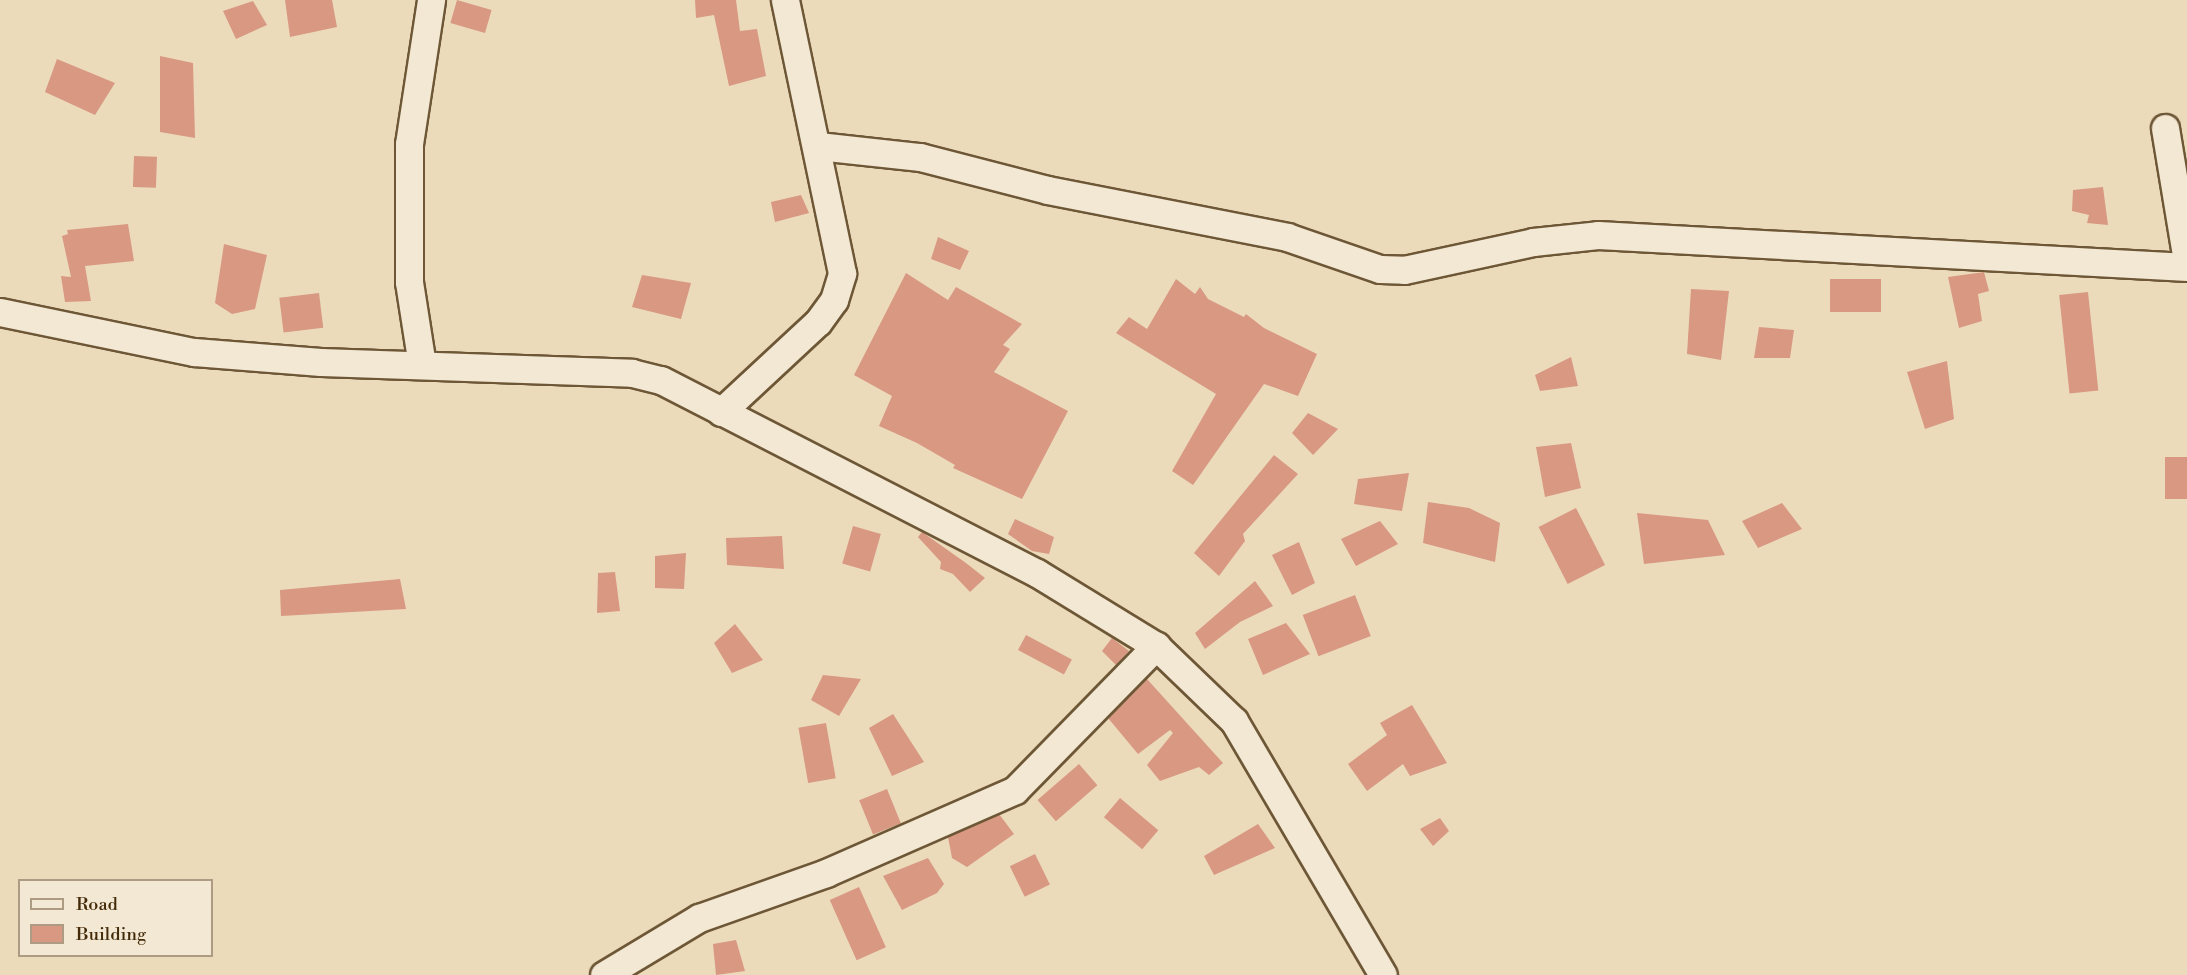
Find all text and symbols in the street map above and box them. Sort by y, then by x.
legend [18,879,213,957]
text: Road [76,893,118,916]
text: Building [76,923,146,946]

